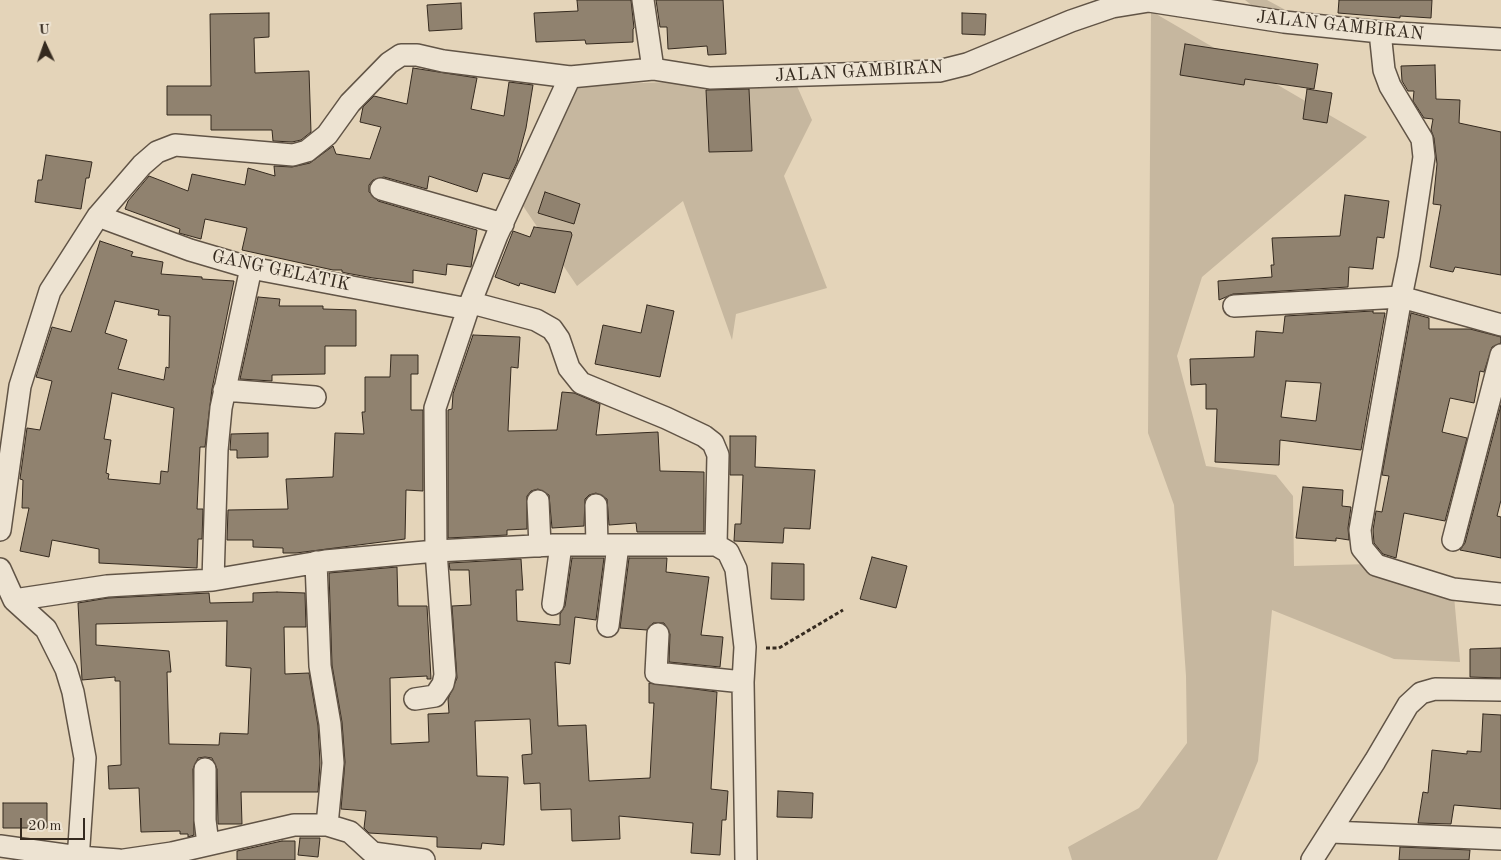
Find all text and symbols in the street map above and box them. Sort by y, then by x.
street label: JALAN GAMBIRAN [1255,6,1425,46]
north arrow [20,20,70,70]
text: U [38,23,50,37]
street label: JALAN GAMBIRAN [774,57,944,87]
street label: GANG GELATIK [210,246,352,296]
scale bar [22,808,88,840]
text: 20 m [28,819,62,834]

